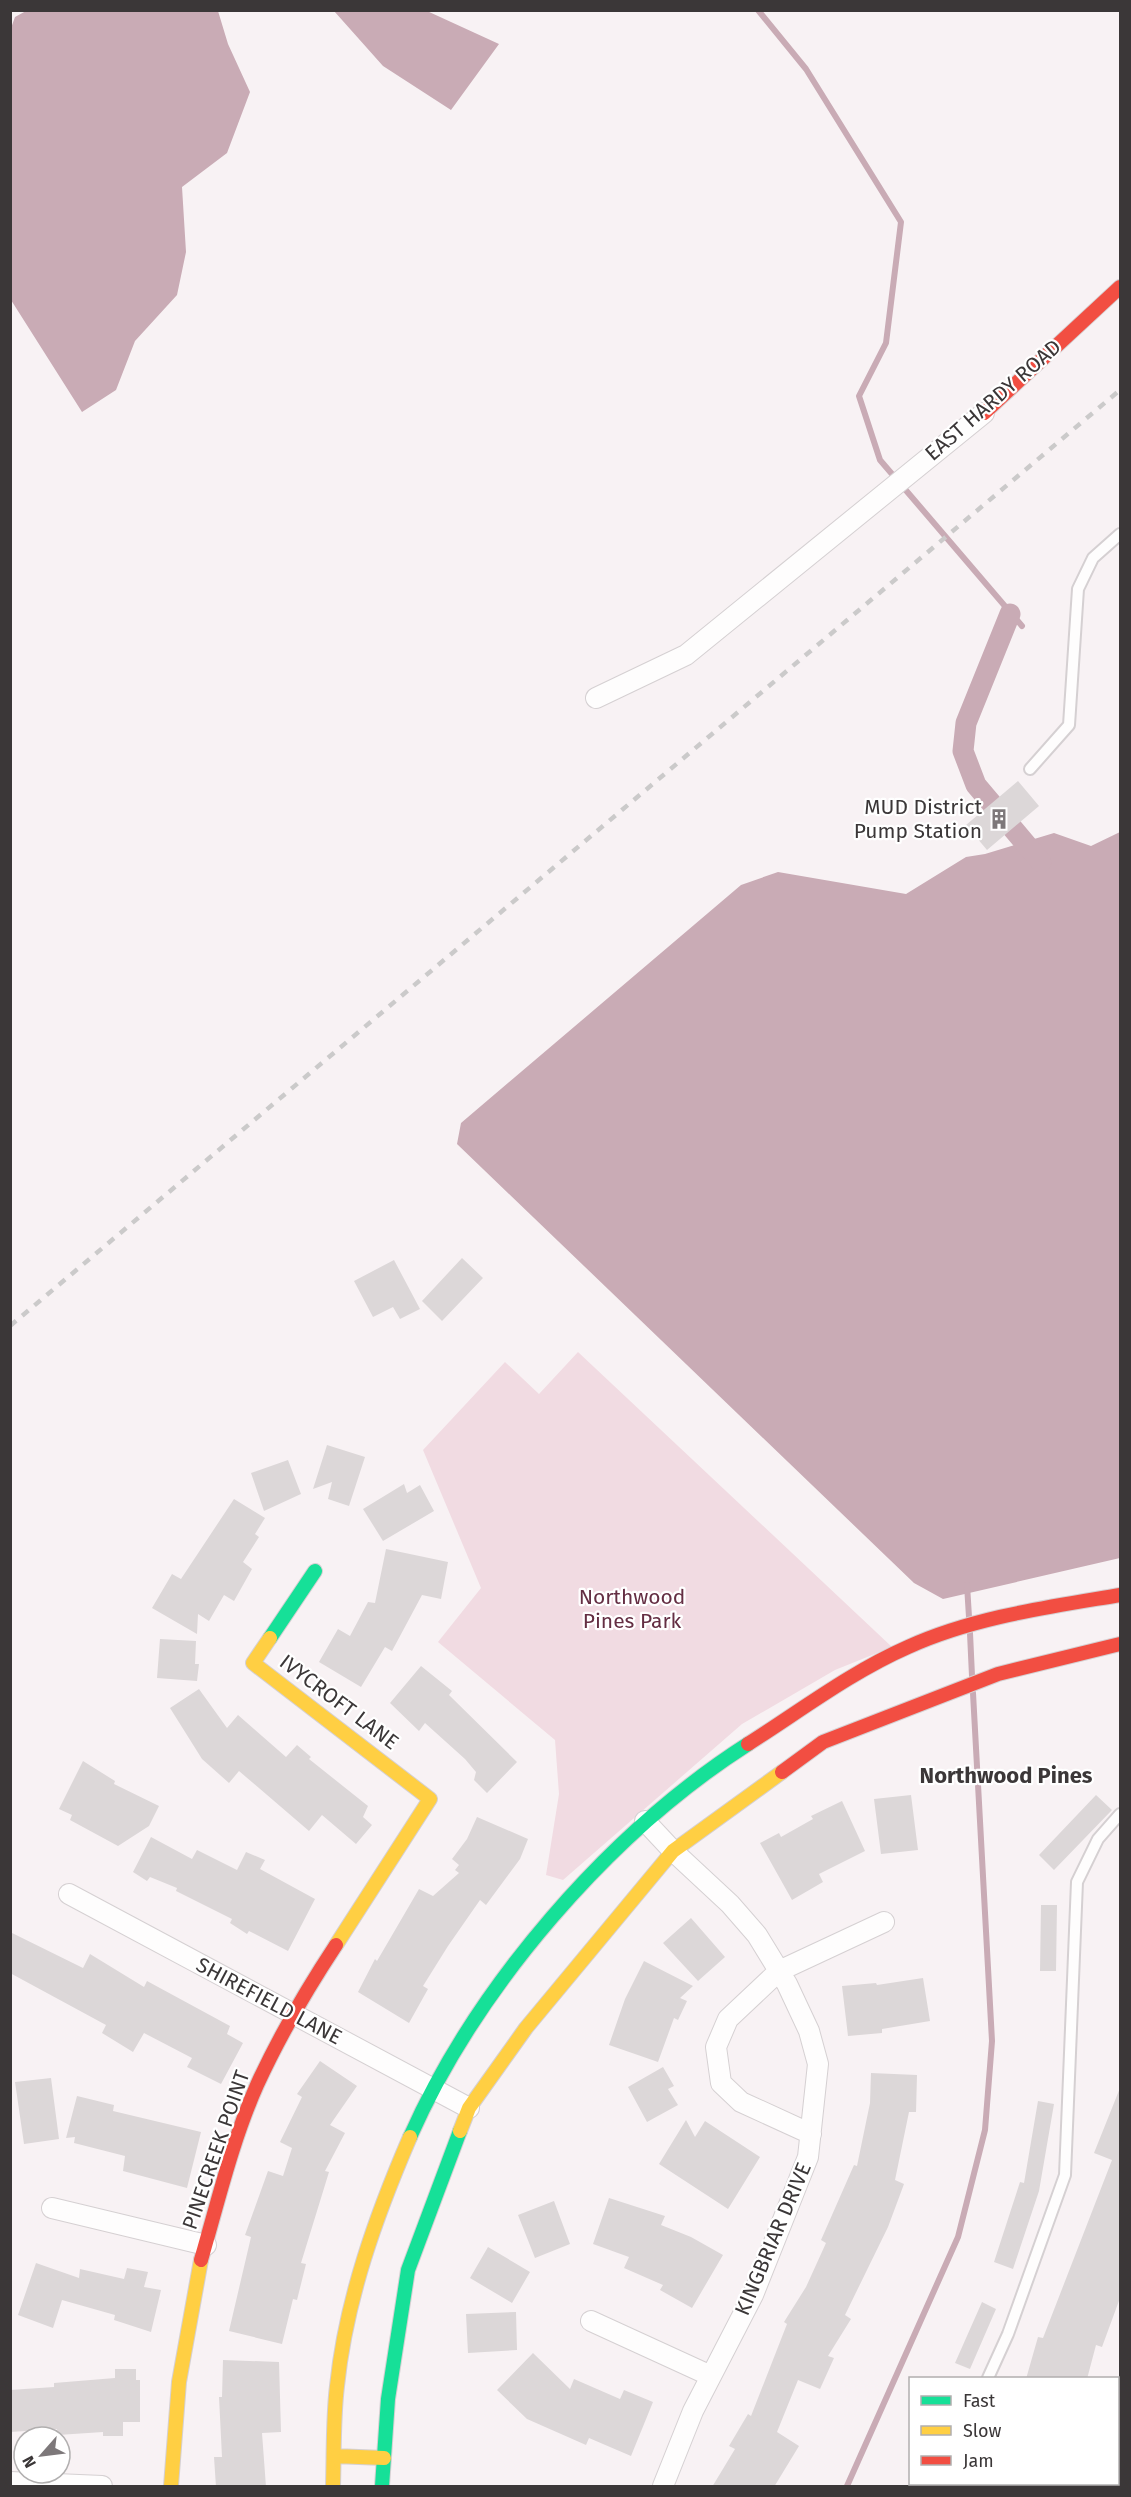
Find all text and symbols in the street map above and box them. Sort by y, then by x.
street label: EAST HARDY ROAD [920,334,1066,466]
place label: MUD District Pump Station [854,794,982,844]
building icon: MUD District Pump Station [987,807,1011,831]
park label: Northwood Pines Park [579,1584,685,1634]
street label: IVYCROFT LANE [274,1649,404,1755]
district label: Northwood Pines [920,1762,1093,1789]
street label: SHIREFIELD LANE [192,1952,346,2050]
street label: PINECREEK POINT [177,2067,255,2233]
street label: KINGBRIAR DRIVE [729,2159,817,2319]
legend [909,2377,1119,2485]
text: Fast [963,2390,996,2412]
text: Slow [963,2420,1002,2442]
north arrow [12,2425,72,2485]
text: Jam [963,2450,994,2472]
text: N [18,2453,40,2471]

